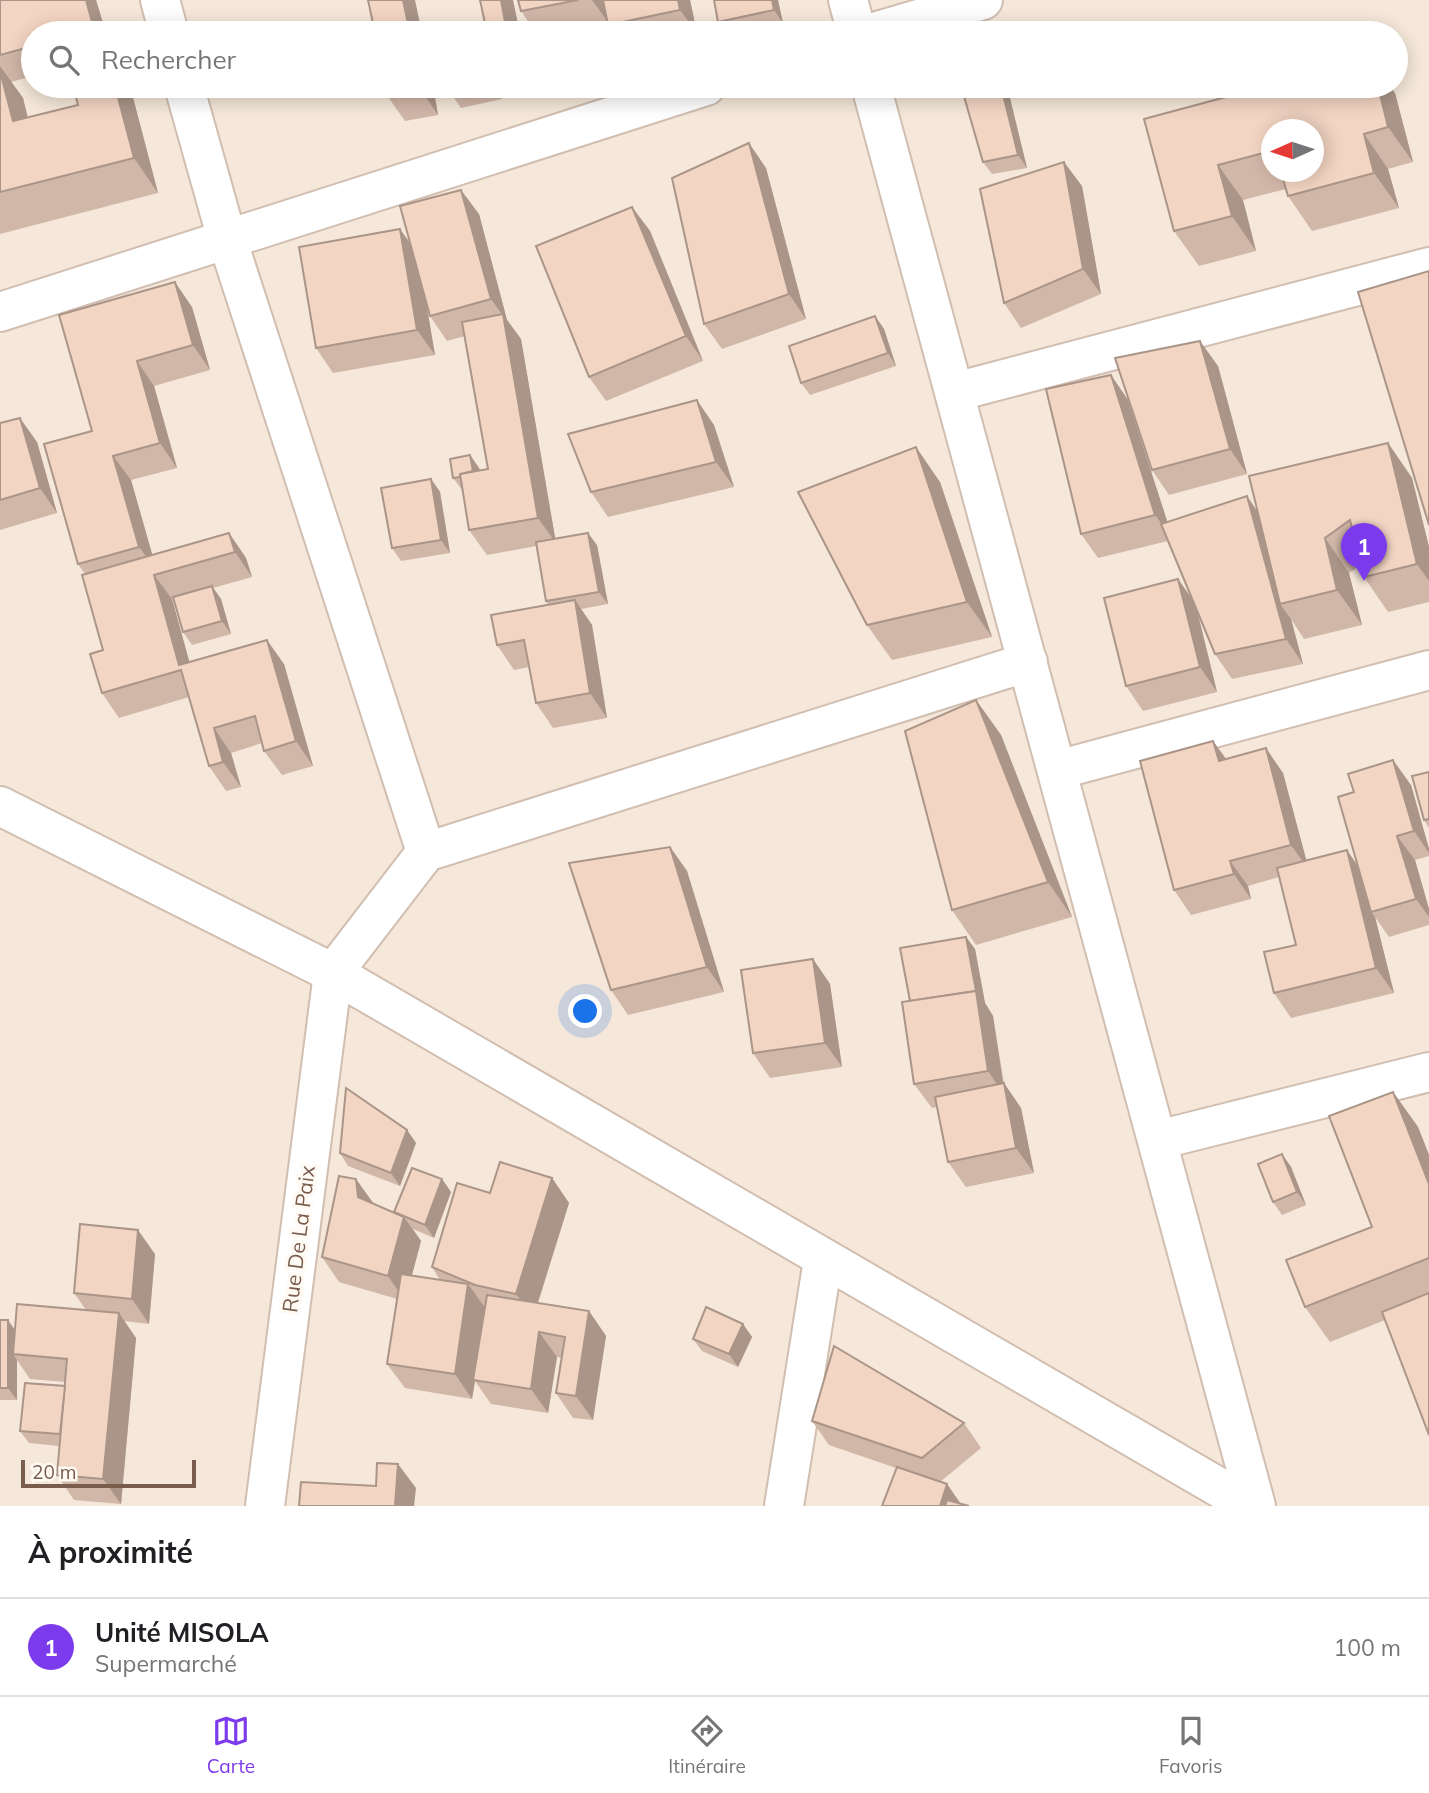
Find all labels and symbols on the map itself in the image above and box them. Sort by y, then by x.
north arrow [1261,119,1324,182]
pin: 1 [1341,523,1387,581]
your location [568,994,602,1028]
street label: Rue De La Paix [276,1164,320,1314]
scale bar [21,1457,196,1489]

